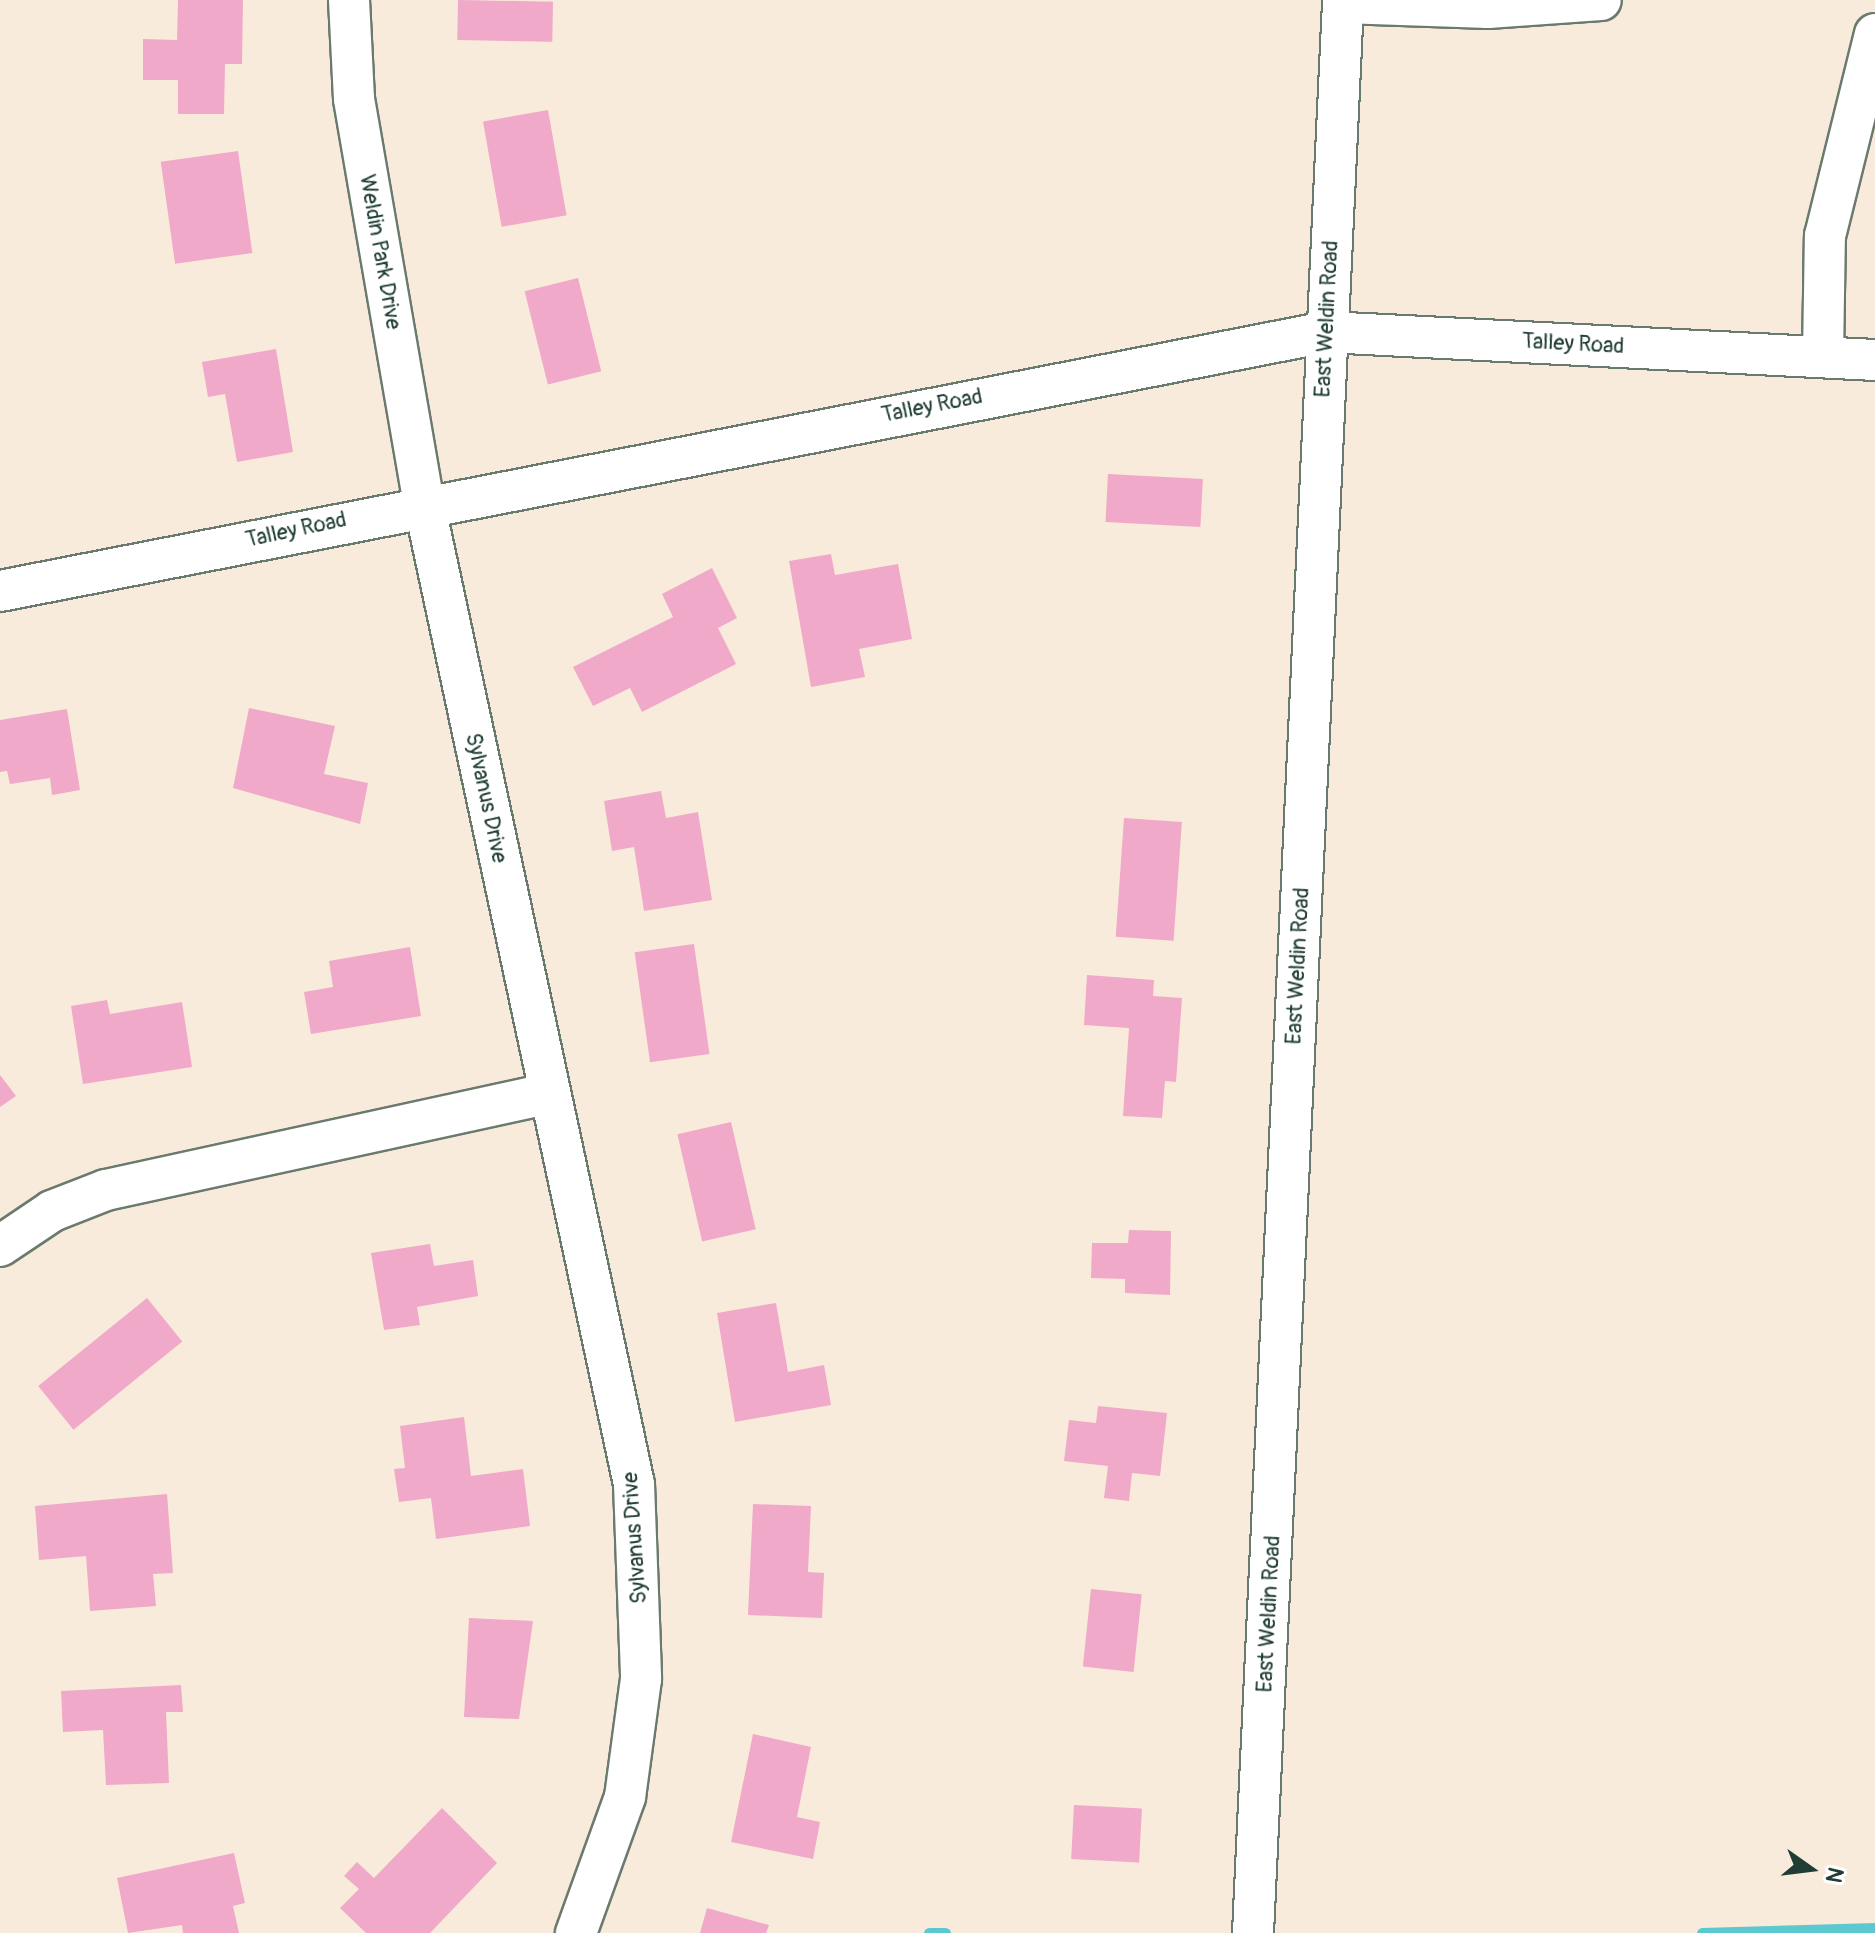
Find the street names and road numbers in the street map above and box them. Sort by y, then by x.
street label: Weldin Park Drive [353,172,407,332]
street label: East Weldin Road [1310,240,1344,398]
street label: Talley Road [1521,328,1625,360]
street label: Talley Road [879,383,985,429]
street label: Talley Road [243,506,349,554]
street label: Sylvanus Drive [459,731,513,865]
street label: East Weldin Road [1281,887,1315,1045]
street label: Sylvanus Drive [617,1471,653,1605]
street label: East Weldin Road [1252,1535,1286,1693]

